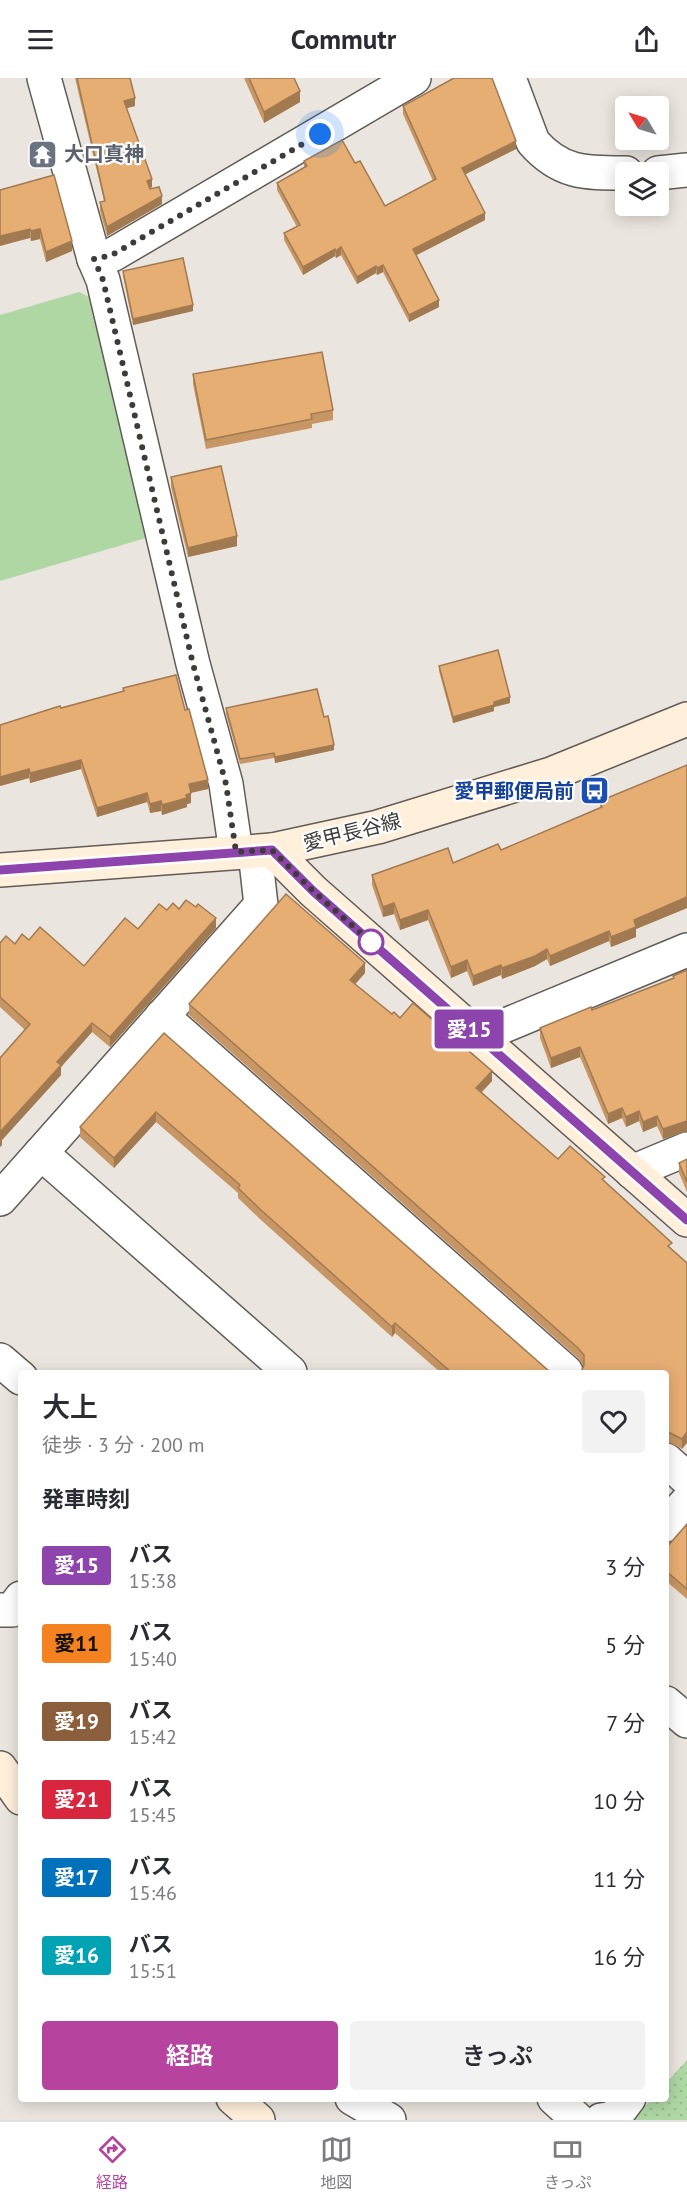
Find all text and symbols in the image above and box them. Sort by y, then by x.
text: Commutr [291,22,396,56]
icon: menu [24,23,57,56]
icon: share [630,23,663,56]
north arrow [615,96,669,150]
map controls [615,96,669,216]
your location [305,119,335,149]
temple icon: 大口真神 [27,138,59,170]
place label: 大口真神 [64,141,144,167]
button: layers [615,162,669,216]
bus stop icon: 愛甲郵便局前 [579,775,611,807]
place label: 愛甲郵便局前 [454,778,574,804]
street label: 愛甲長谷線 [300,807,404,857]
unlabelled marker [358,929,384,955]
line badge: 愛15 [434,1010,504,1048]
text: 愛15 [447,1016,491,1043]
text: 大上 [42,1388,98,1425]
button: heart [582,1390,645,1453]
text: 徒歩 · 3 分 · 200 m [42,1432,205,1458]
text: 発車時刻 [42,1485,130,1513]
text: バス [129,1540,173,1568]
text: 愛15 [54,1552,99,1579]
text: 3 分 [605,1553,645,1581]
text: 15:38 [129,1568,177,1594]
text: バス [129,1618,173,1646]
text: 愛11 [54,1630,99,1657]
text: 5 分 [605,1631,645,1659]
text: 15:40 [129,1646,177,1672]
text: バス [129,1696,173,1724]
text: 愛19 [54,1708,99,1735]
text: 7 分 [606,1709,645,1737]
text: 15:42 [129,1724,177,1750]
text: バス [129,1774,173,1802]
text: 愛21 [54,1786,99,1813]
text: 10 分 [593,1787,645,1815]
text: 15:45 [129,1802,177,1828]
text: バス [129,1852,173,1880]
text: 愛17 [54,1864,99,1891]
text: 11 分 [593,1865,645,1893]
text: 15:46 [129,1880,177,1906]
text: バス [129,1930,173,1958]
text: 愛16 [54,1942,99,1969]
text: 16 分 [593,1943,645,1971]
text: 15:51 [129,1958,177,1984]
button: 経路 [42,2021,338,2090]
button: きっぷ [350,2021,645,2090]
tab: 経路 [96,2133,129,2193]
tab: 地図 [320,2133,353,2193]
tab: きっぷ [544,2133,591,2193]

